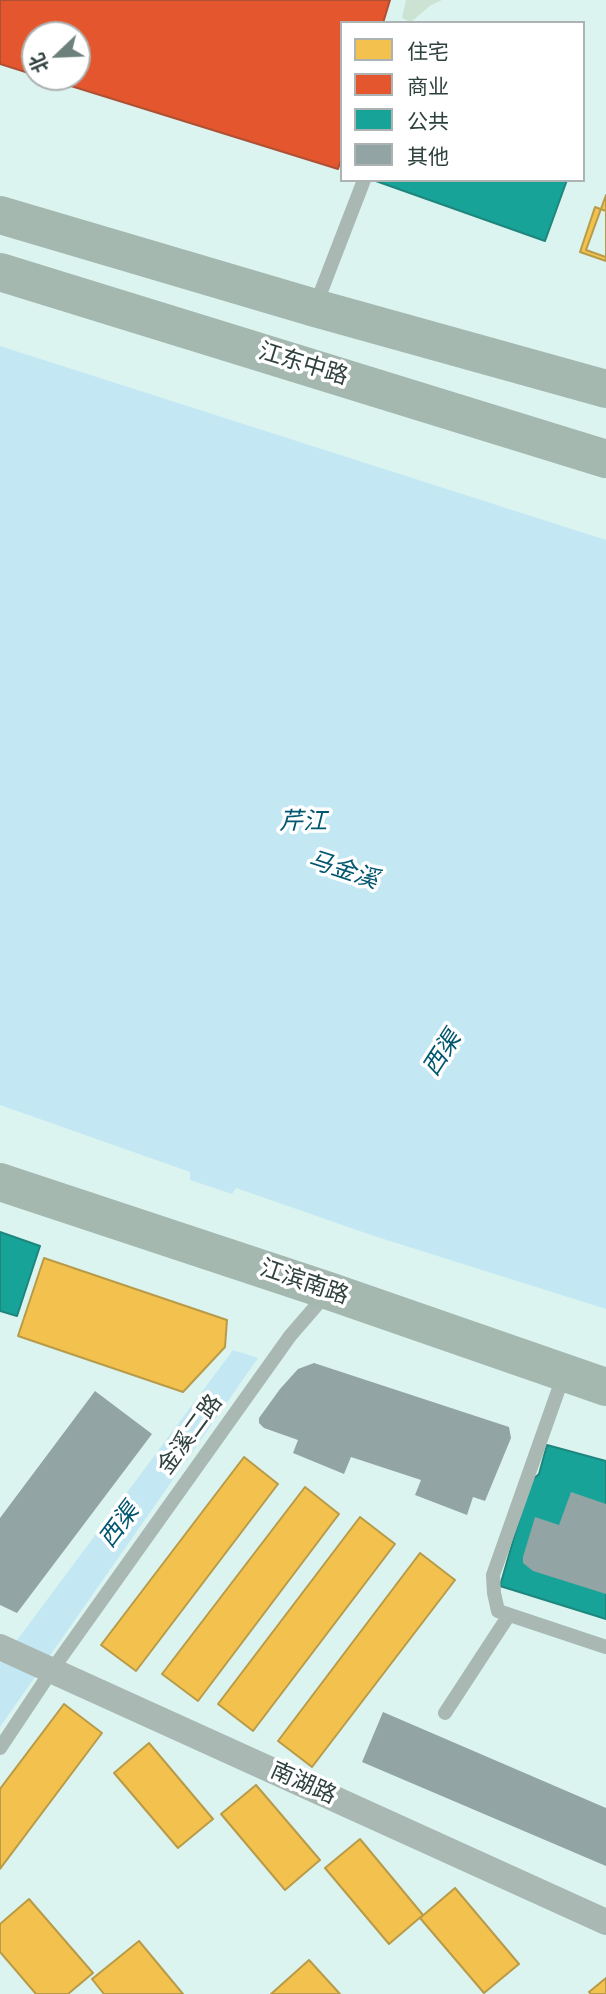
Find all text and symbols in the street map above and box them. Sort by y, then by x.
north arrow [21,21,91,91]
legend [340,21,585,182]
text: 住宅 [407,40,449,64]
text: 北 [25,50,52,76]
text: 商业 [407,75,449,99]
text: 公共 [407,110,449,134]
text: 其他 [407,145,449,169]
street label: 江东中路 [255,338,351,392]
water label: 芹江 [279,809,327,837]
water label: 马金溪 [304,846,382,896]
water label: 西渠 [418,1026,468,1082]
street label: 江滨南路 [256,1255,352,1311]
street label: 金溪二路 [153,1390,229,1480]
water label: 西渠 [94,1498,146,1554]
street label: 南湖路 [266,1757,340,1811]

